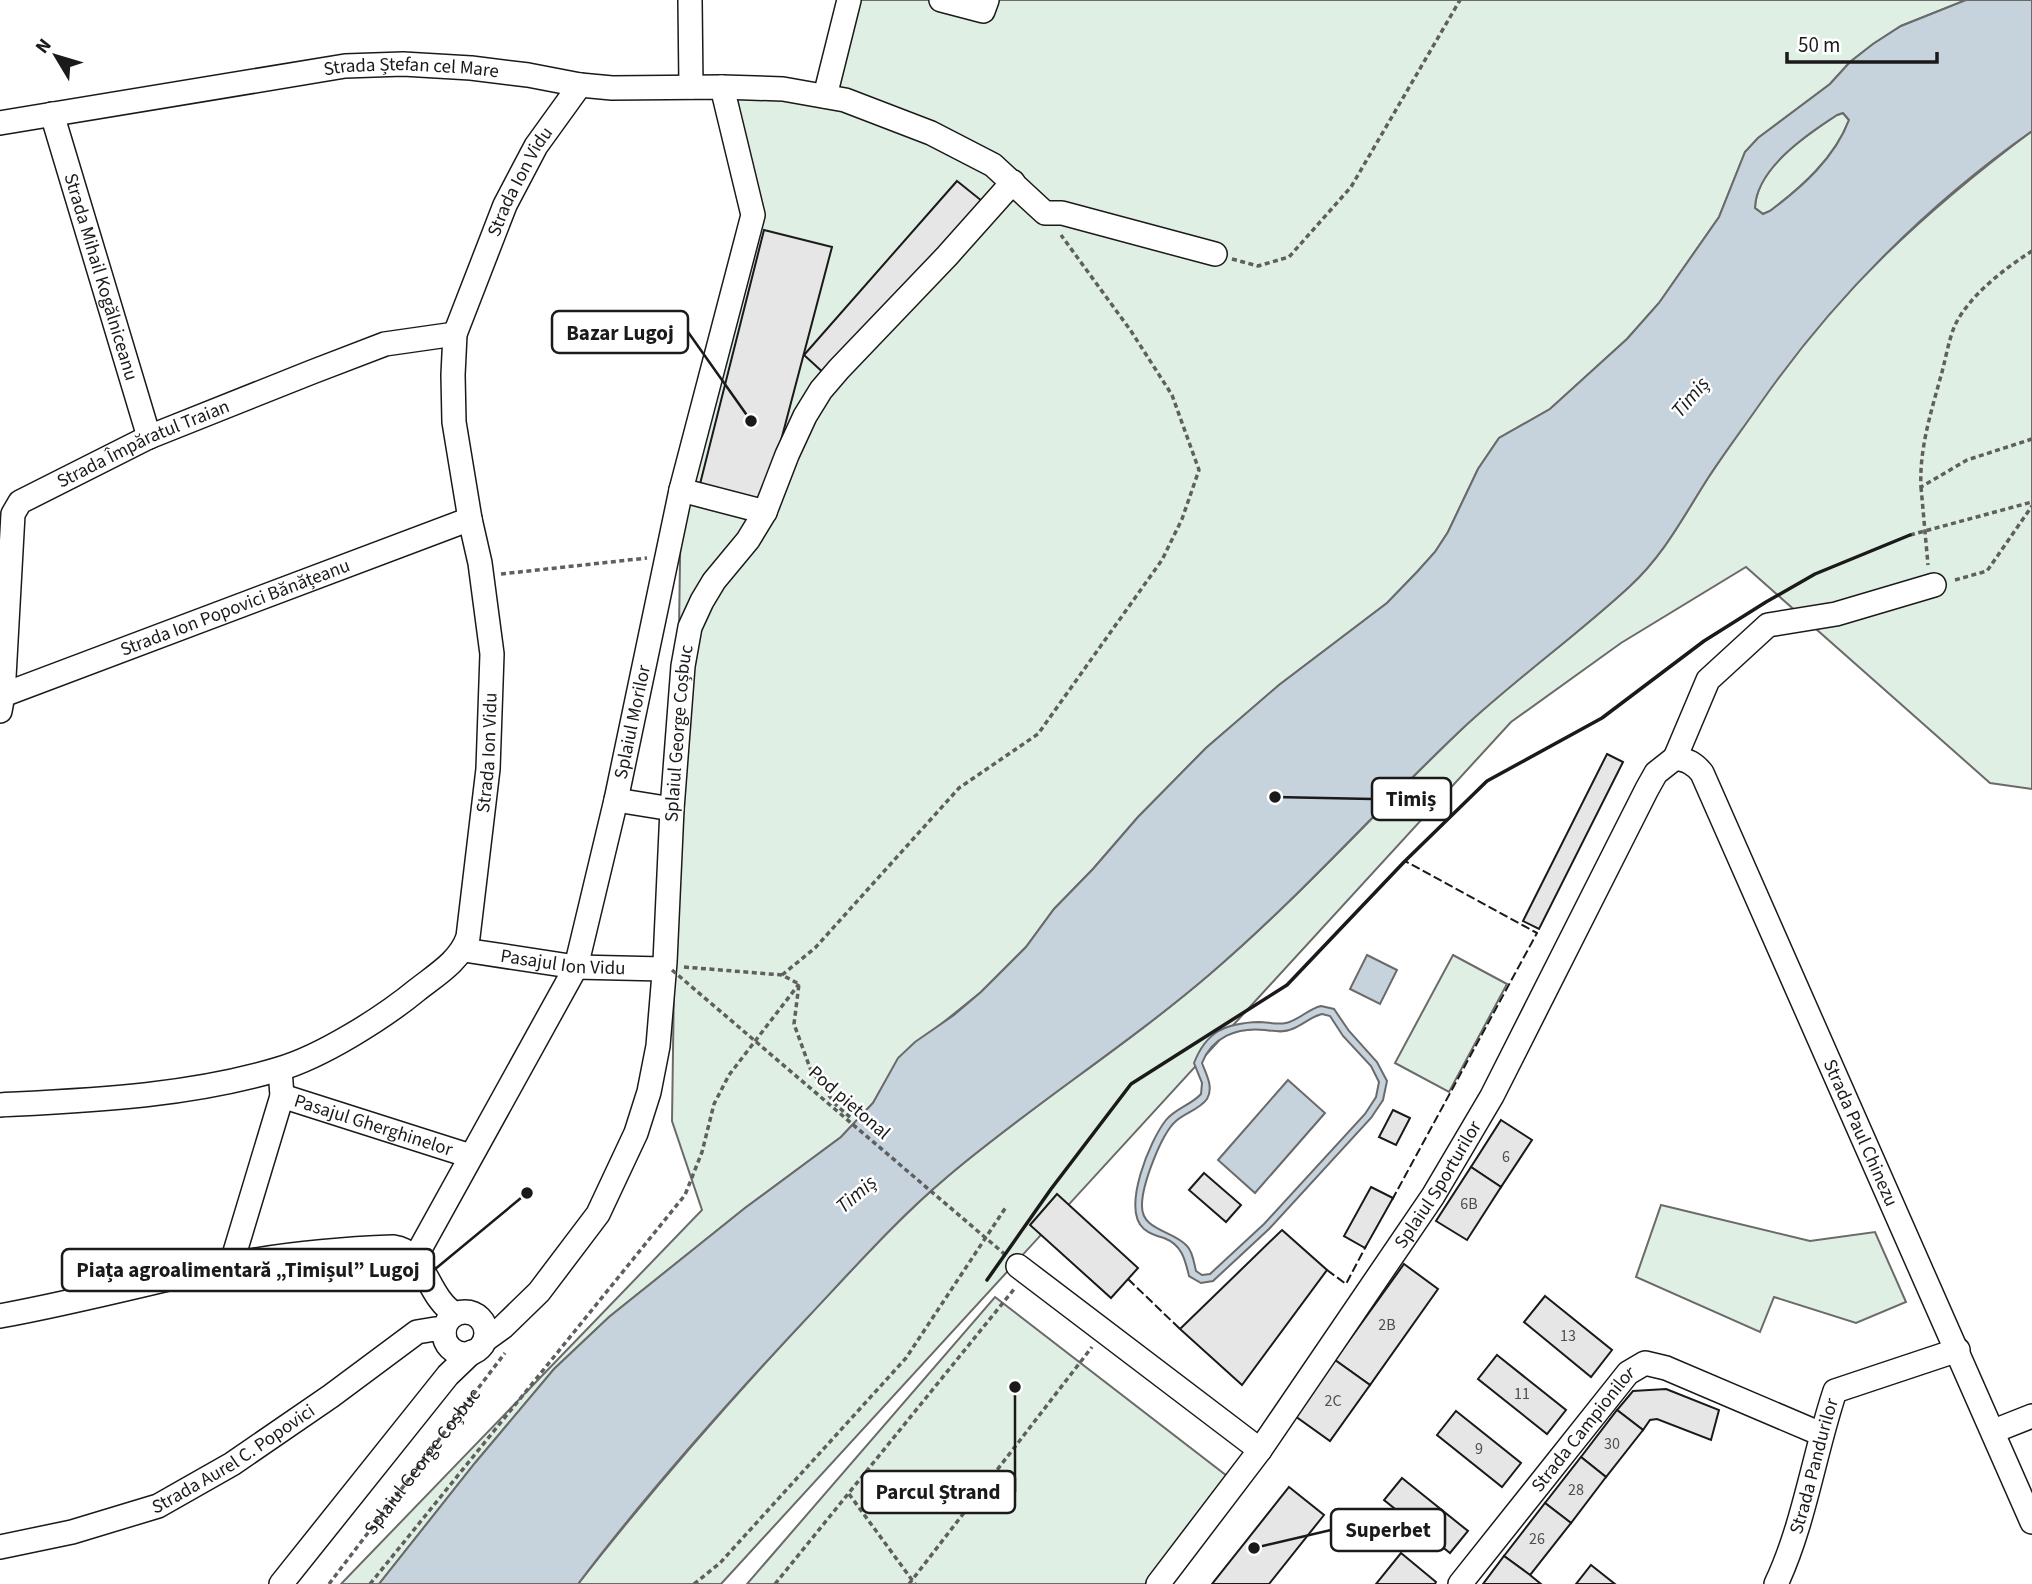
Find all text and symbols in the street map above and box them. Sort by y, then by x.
north arrow [21,21,91,91]
scale bar [1787,21,1938,65]
text: 50 m [1798,30,1840,60]
text: N [29,33,58,60]
street label: Strada Ștefan cel Mare [322,50,500,85]
street label: Strada Ion Vidu [481,121,559,240]
street label: Strada Mihail Kogălniceanu [57,170,145,384]
callout: Bazar Lugoj [552,311,688,353]
text: Bazar Lugoj [566,318,674,348]
water label: Timiș [1664,370,1716,424]
street label: Strada Împăratul Traian [52,393,234,495]
street label: Strada Ion Popovici Bănățeanu [116,552,354,663]
street label: Splaiul George Coșbuc [658,642,700,823]
street label: Splaiul Morilor [607,662,658,782]
street label: Strada Ion Vidu [469,692,504,814]
callout: Timiș [1372,778,1451,820]
text: Timiș [1386,784,1436,814]
street label: Pasajul Ion Vidu [499,942,626,982]
street label: Strada Paul Chinezu [1816,1055,1905,1211]
street label: Pod pietonal [802,1060,896,1146]
street label: Pasajul Gherghinelor [291,1087,457,1163]
street label: Splaiul Sporturilor [1388,1115,1488,1254]
house number: 6 [1502,1146,1510,1168]
water label: Timiș [829,1168,883,1220]
house number: 6B [1460,1193,1478,1215]
callout: Piața agroalimentară „Timișul” Lugoj [62,1249,434,1291]
text: Piața agroalimentară „Timișul” Lugoj [76,1255,420,1285]
house number: 2B [1378,1314,1396,1336]
house number: 13 [1560,1325,1576,1347]
street label: Strada Campionilor [1525,1358,1640,1498]
street label: Splaiul George Coșbuc [358,1382,487,1540]
house number: 11 [1514,1383,1530,1405]
house number: 2C [1324,1390,1342,1412]
street label: Strada Pandurilor [1783,1394,1845,1538]
street label: Strada Aurel C. Popovici [149,1397,320,1521]
house number: 30 [1604,1433,1620,1455]
house number: 9 [1475,1438,1483,1460]
callout: Parcul Ștrand [862,1471,1015,1513]
text: Parcul Ștrand [876,1477,1001,1507]
house number: 28 [1568,1479,1584,1501]
callout: Superbet [1331,1509,1445,1551]
text: Superbet [1345,1515,1431,1545]
house number: 26 [1529,1528,1545,1550]

